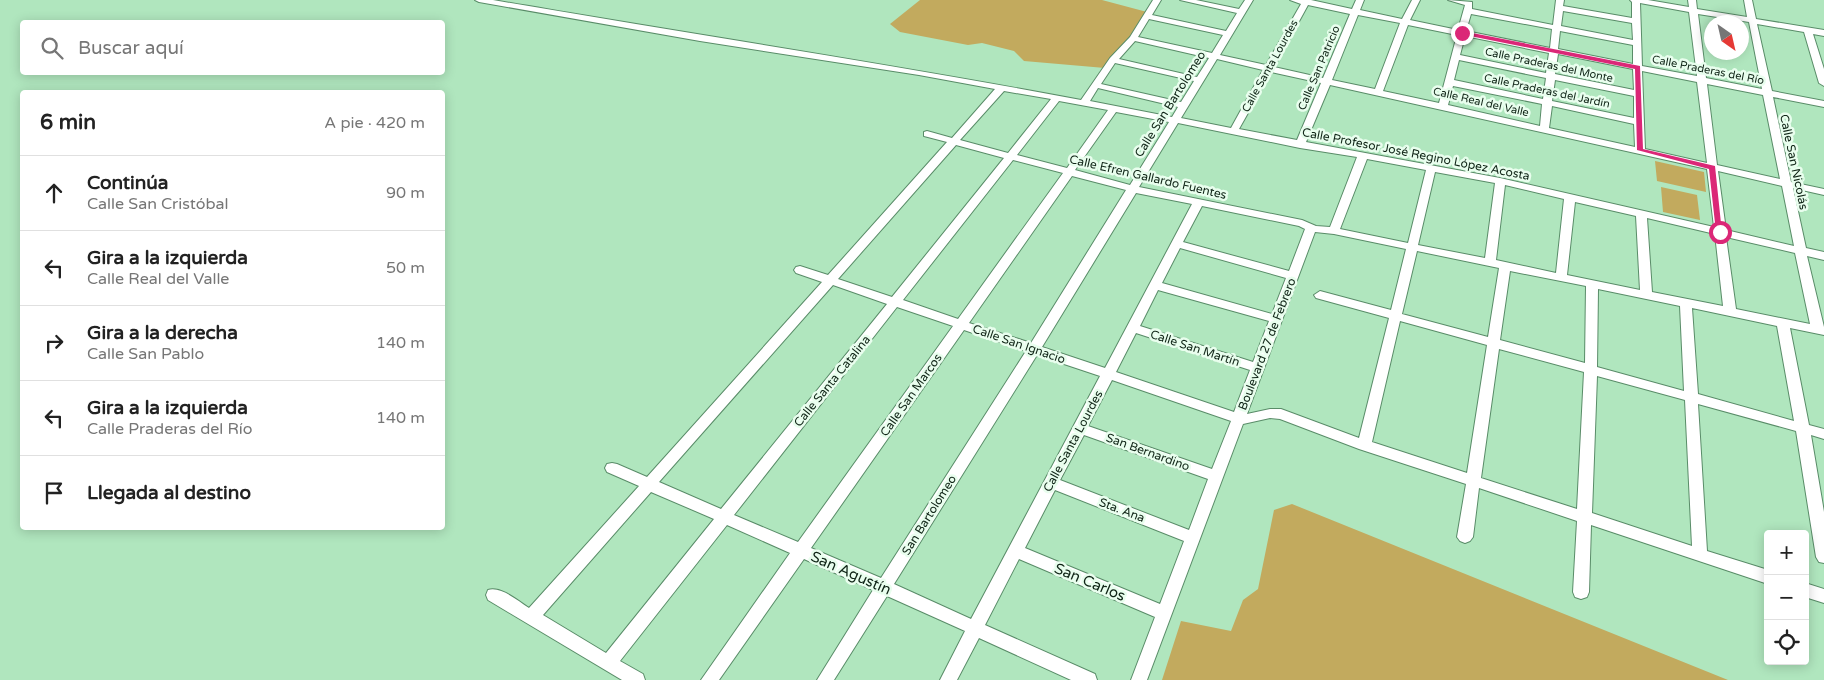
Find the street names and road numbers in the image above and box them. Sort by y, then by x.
street label: Calle Santa Lourdes [1239,18,1301,114]
street label: Calle San Patricio [1295,24,1343,112]
street label: Calle Praderas del Monte [1484,45,1614,85]
street label: Calle San Bartolomeo [1132,48,1208,160]
street label: Calle Praderas del Río [1651,53,1765,87]
street label: Calle Praderas del Jardín [1483,71,1611,111]
street label: Calle Real del Valle [1432,85,1530,119]
street label: Calle San Nicolás [1777,113,1811,211]
street label: Calle Profesor José Regino López Acosta [1301,125,1531,183]
street label: Calle Efren Gallardo Fuentes [1068,152,1228,202]
street label: Boulevard 27 de Febrero [1235,276,1299,412]
street label: Calle San Ignacio [971,322,1067,366]
street label: Calle San Martín [1148,327,1242,369]
street label: Calle Santa Catalina [791,333,873,429]
street label: Calle San Marcos [877,351,945,439]
street label: Calle Santa Lourdes [1040,388,1106,494]
street label: San Bernardino [1104,430,1192,474]
street label: San Bartolomeo [899,473,959,557]
street label: Sta. Ana [1097,495,1147,525]
street label: San Agustín [808,547,894,599]
street label: San Carlos [1052,559,1128,605]

